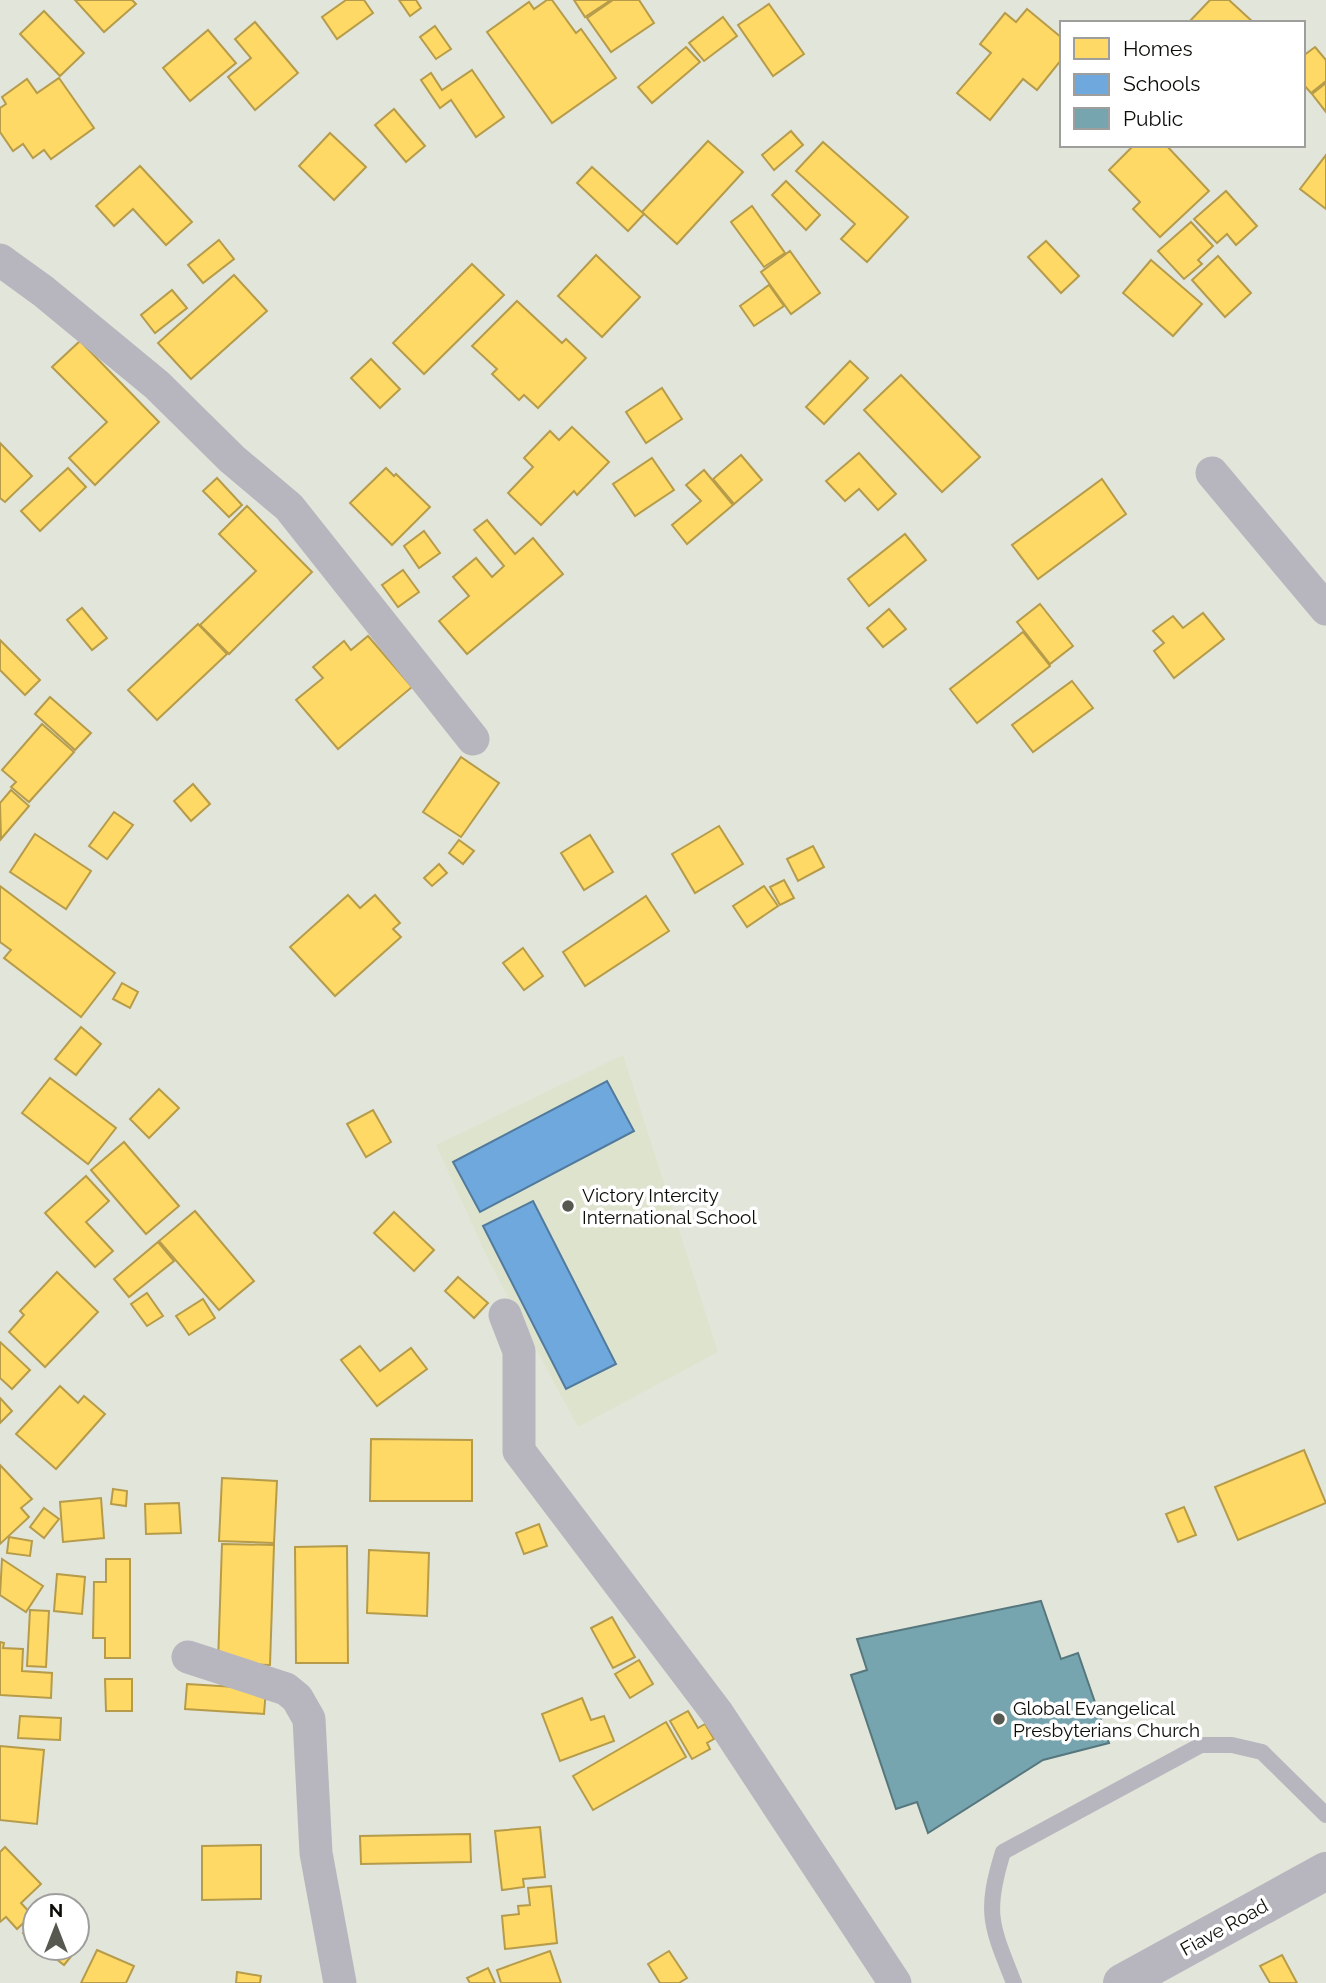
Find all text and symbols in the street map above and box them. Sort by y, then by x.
legend [1060,21,1305,147]
text: Homes [1123,36,1193,61]
text: Schools [1123,71,1200,96]
text: Public [1123,106,1183,131]
place label: Victory Intercity International School [582,1184,757,1228]
marker: Victory Intercity International School [560,1198,576,1214]
place label: Global Evangelical Presbyterians Church [1013,1697,1200,1741]
marker: Global Evangelical Presbyterians Church [991,1711,1007,1727]
north arrow [21,1892,91,1962]
street label: Fiave Road [1176,1894,1272,1960]
text: N [49,1899,63,1921]

